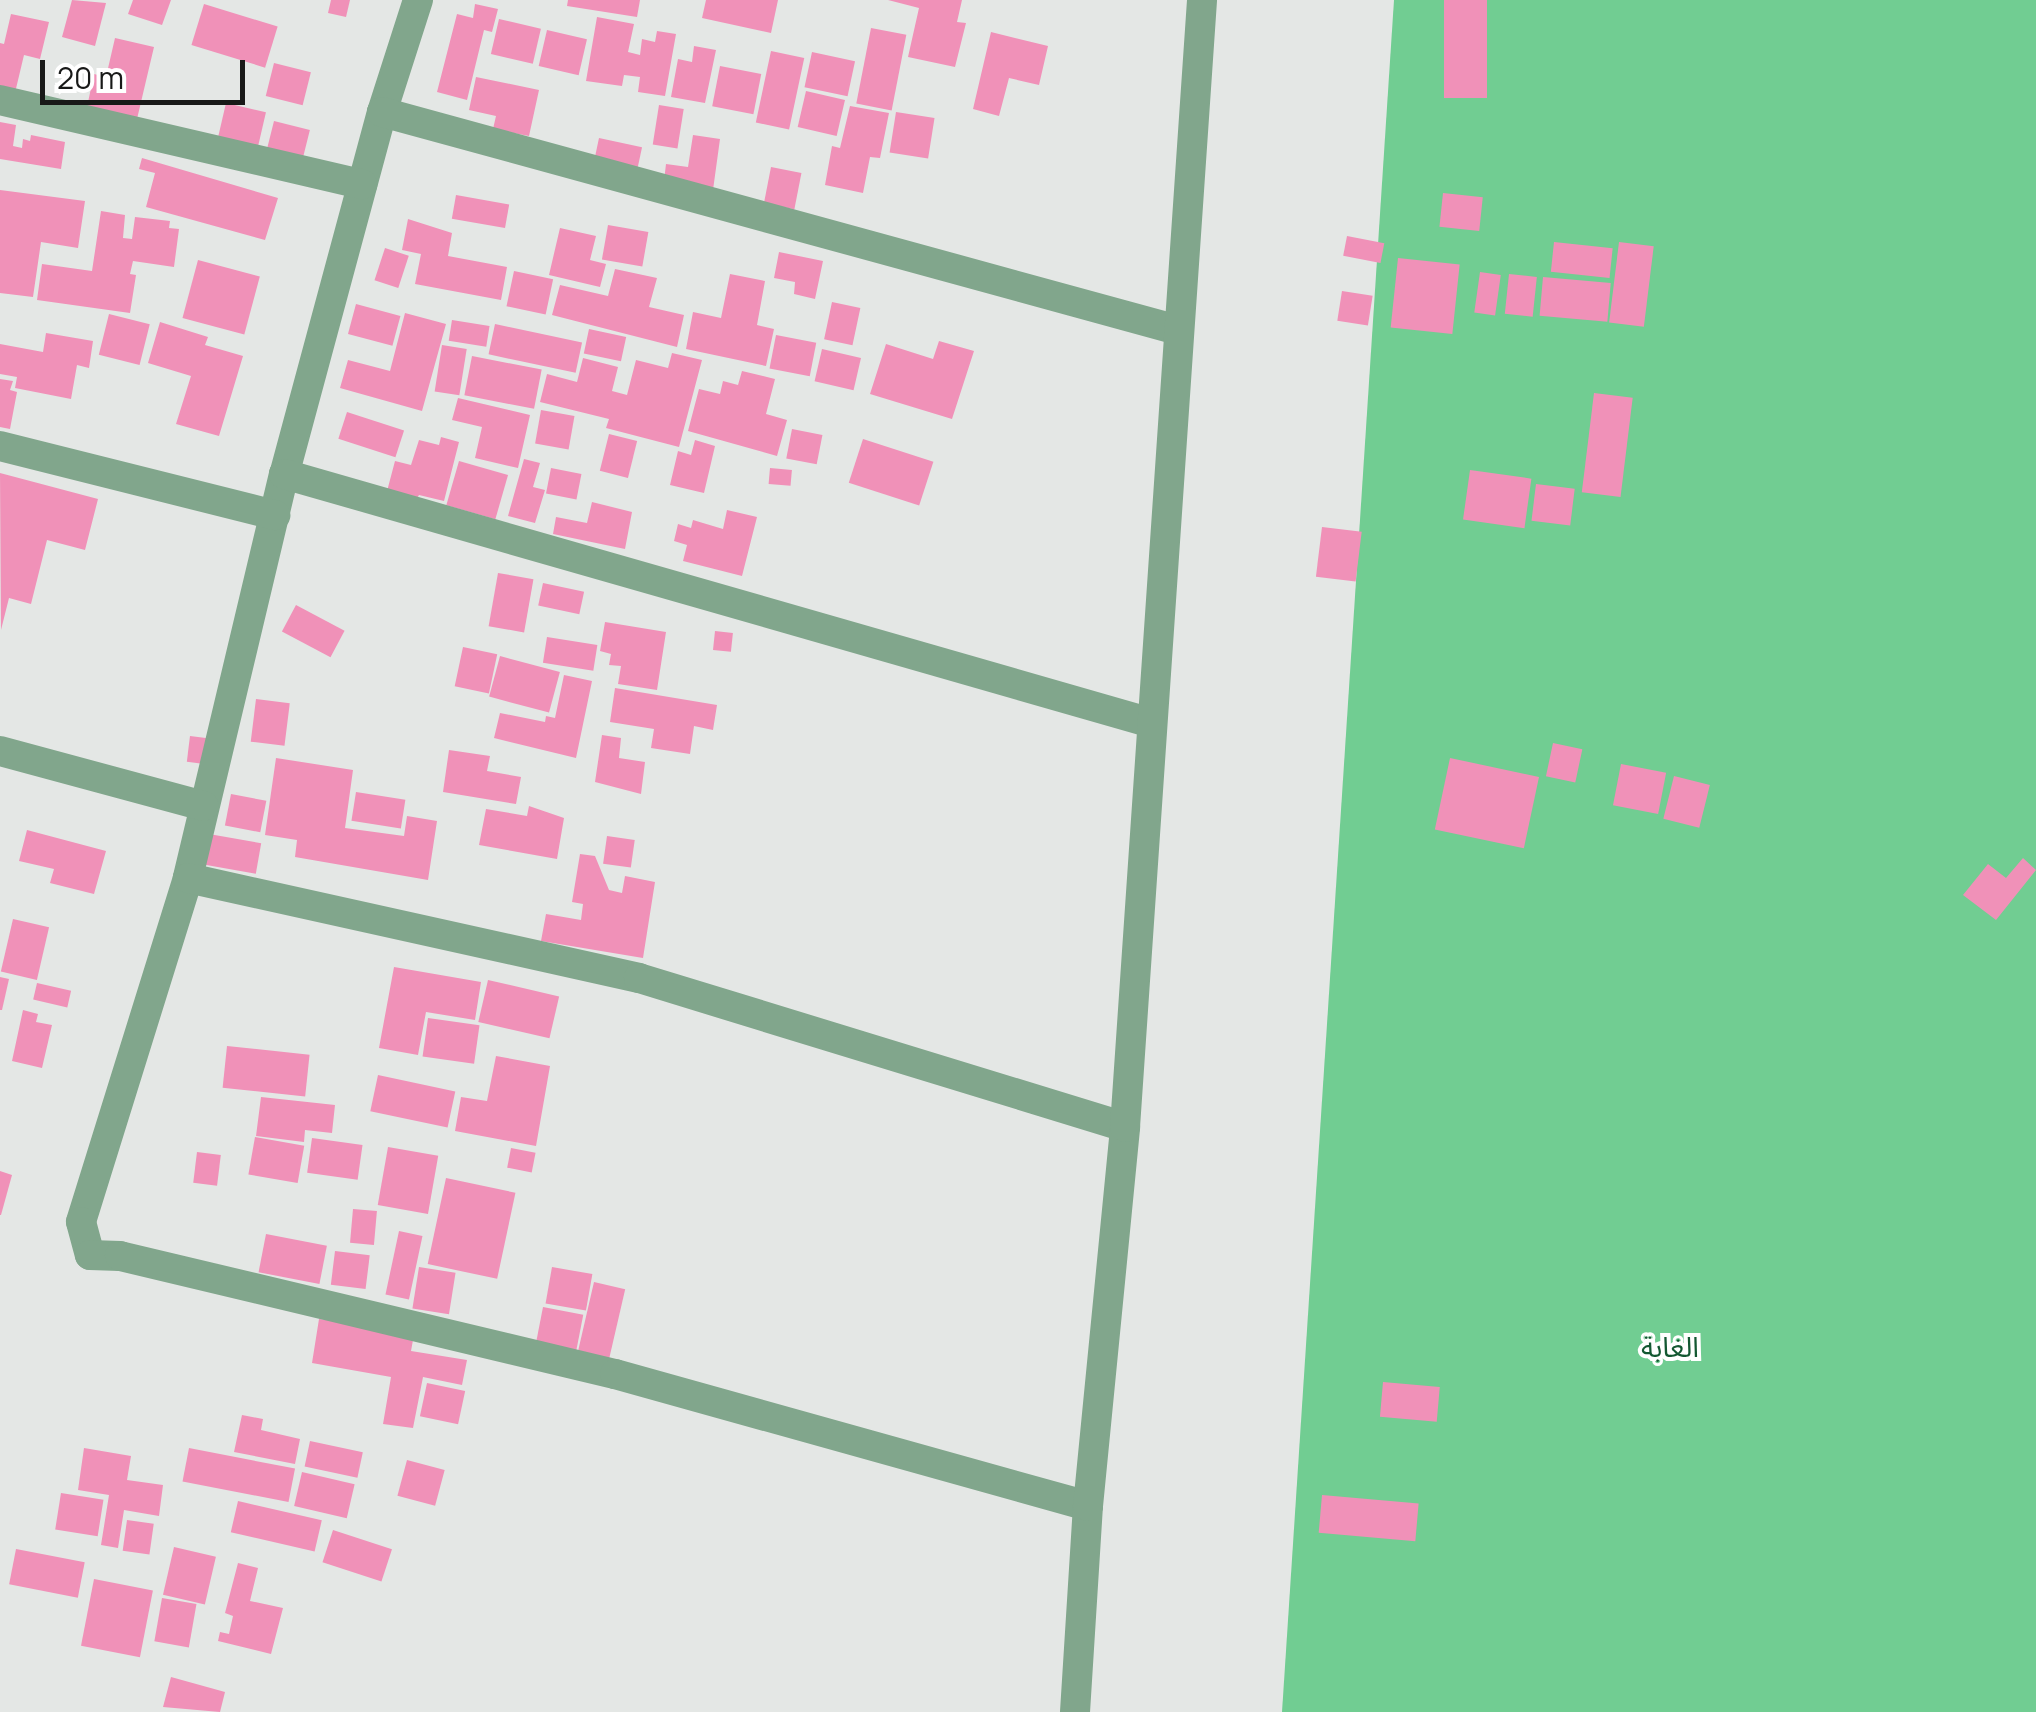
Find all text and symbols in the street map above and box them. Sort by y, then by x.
scale bar [45,40,250,102]
text: 20 m [57,57,124,98]
park label: الغابة [1641,1329,1699,1363]

